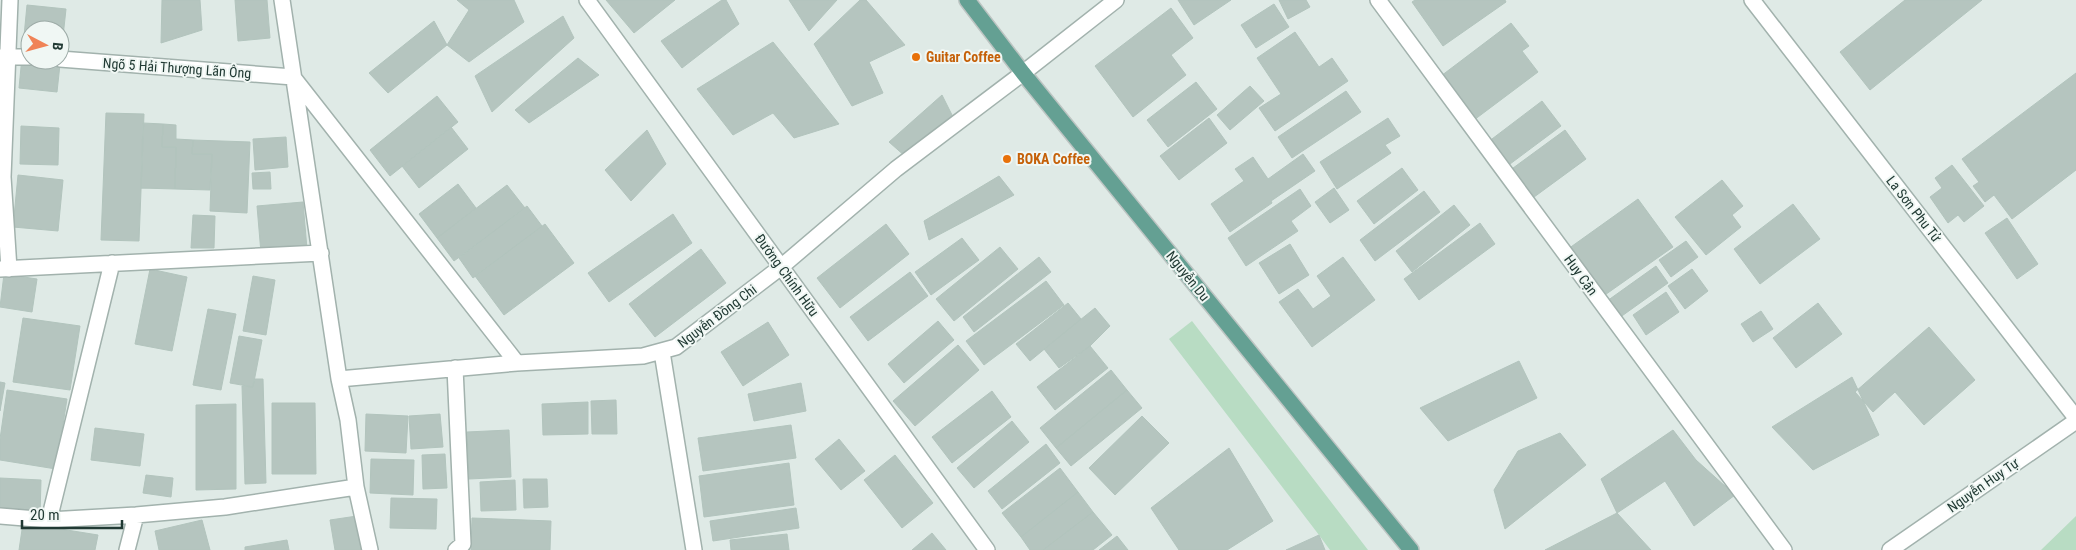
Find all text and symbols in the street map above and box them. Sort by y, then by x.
north arrow [20,20,70,70]
text: B [50,42,66,51]
place label: Guitar Coffee [926,49,1001,65]
marker: Guitar Coffee [910,51,922,63]
street label: Ngõ 5 Hải Thượng Lãn Ông [102,54,252,81]
place label: BOKA Coffee [1017,151,1090,167]
marker: BOKA Coffee [1001,153,1013,165]
street label: La Sơn Phu Tử [1883,173,1945,245]
street label: Đường Chính Hữu [752,231,822,319]
street label: Nguyễn Du [1163,248,1213,304]
street label: Huy Cận [1561,252,1601,298]
street label: Nguyễn Đồng Chi [674,281,760,351]
street label: Nguyễn Huy Tự [1944,454,2022,515]
scale bar [22,498,122,530]
text: 20 m [30,506,60,524]

